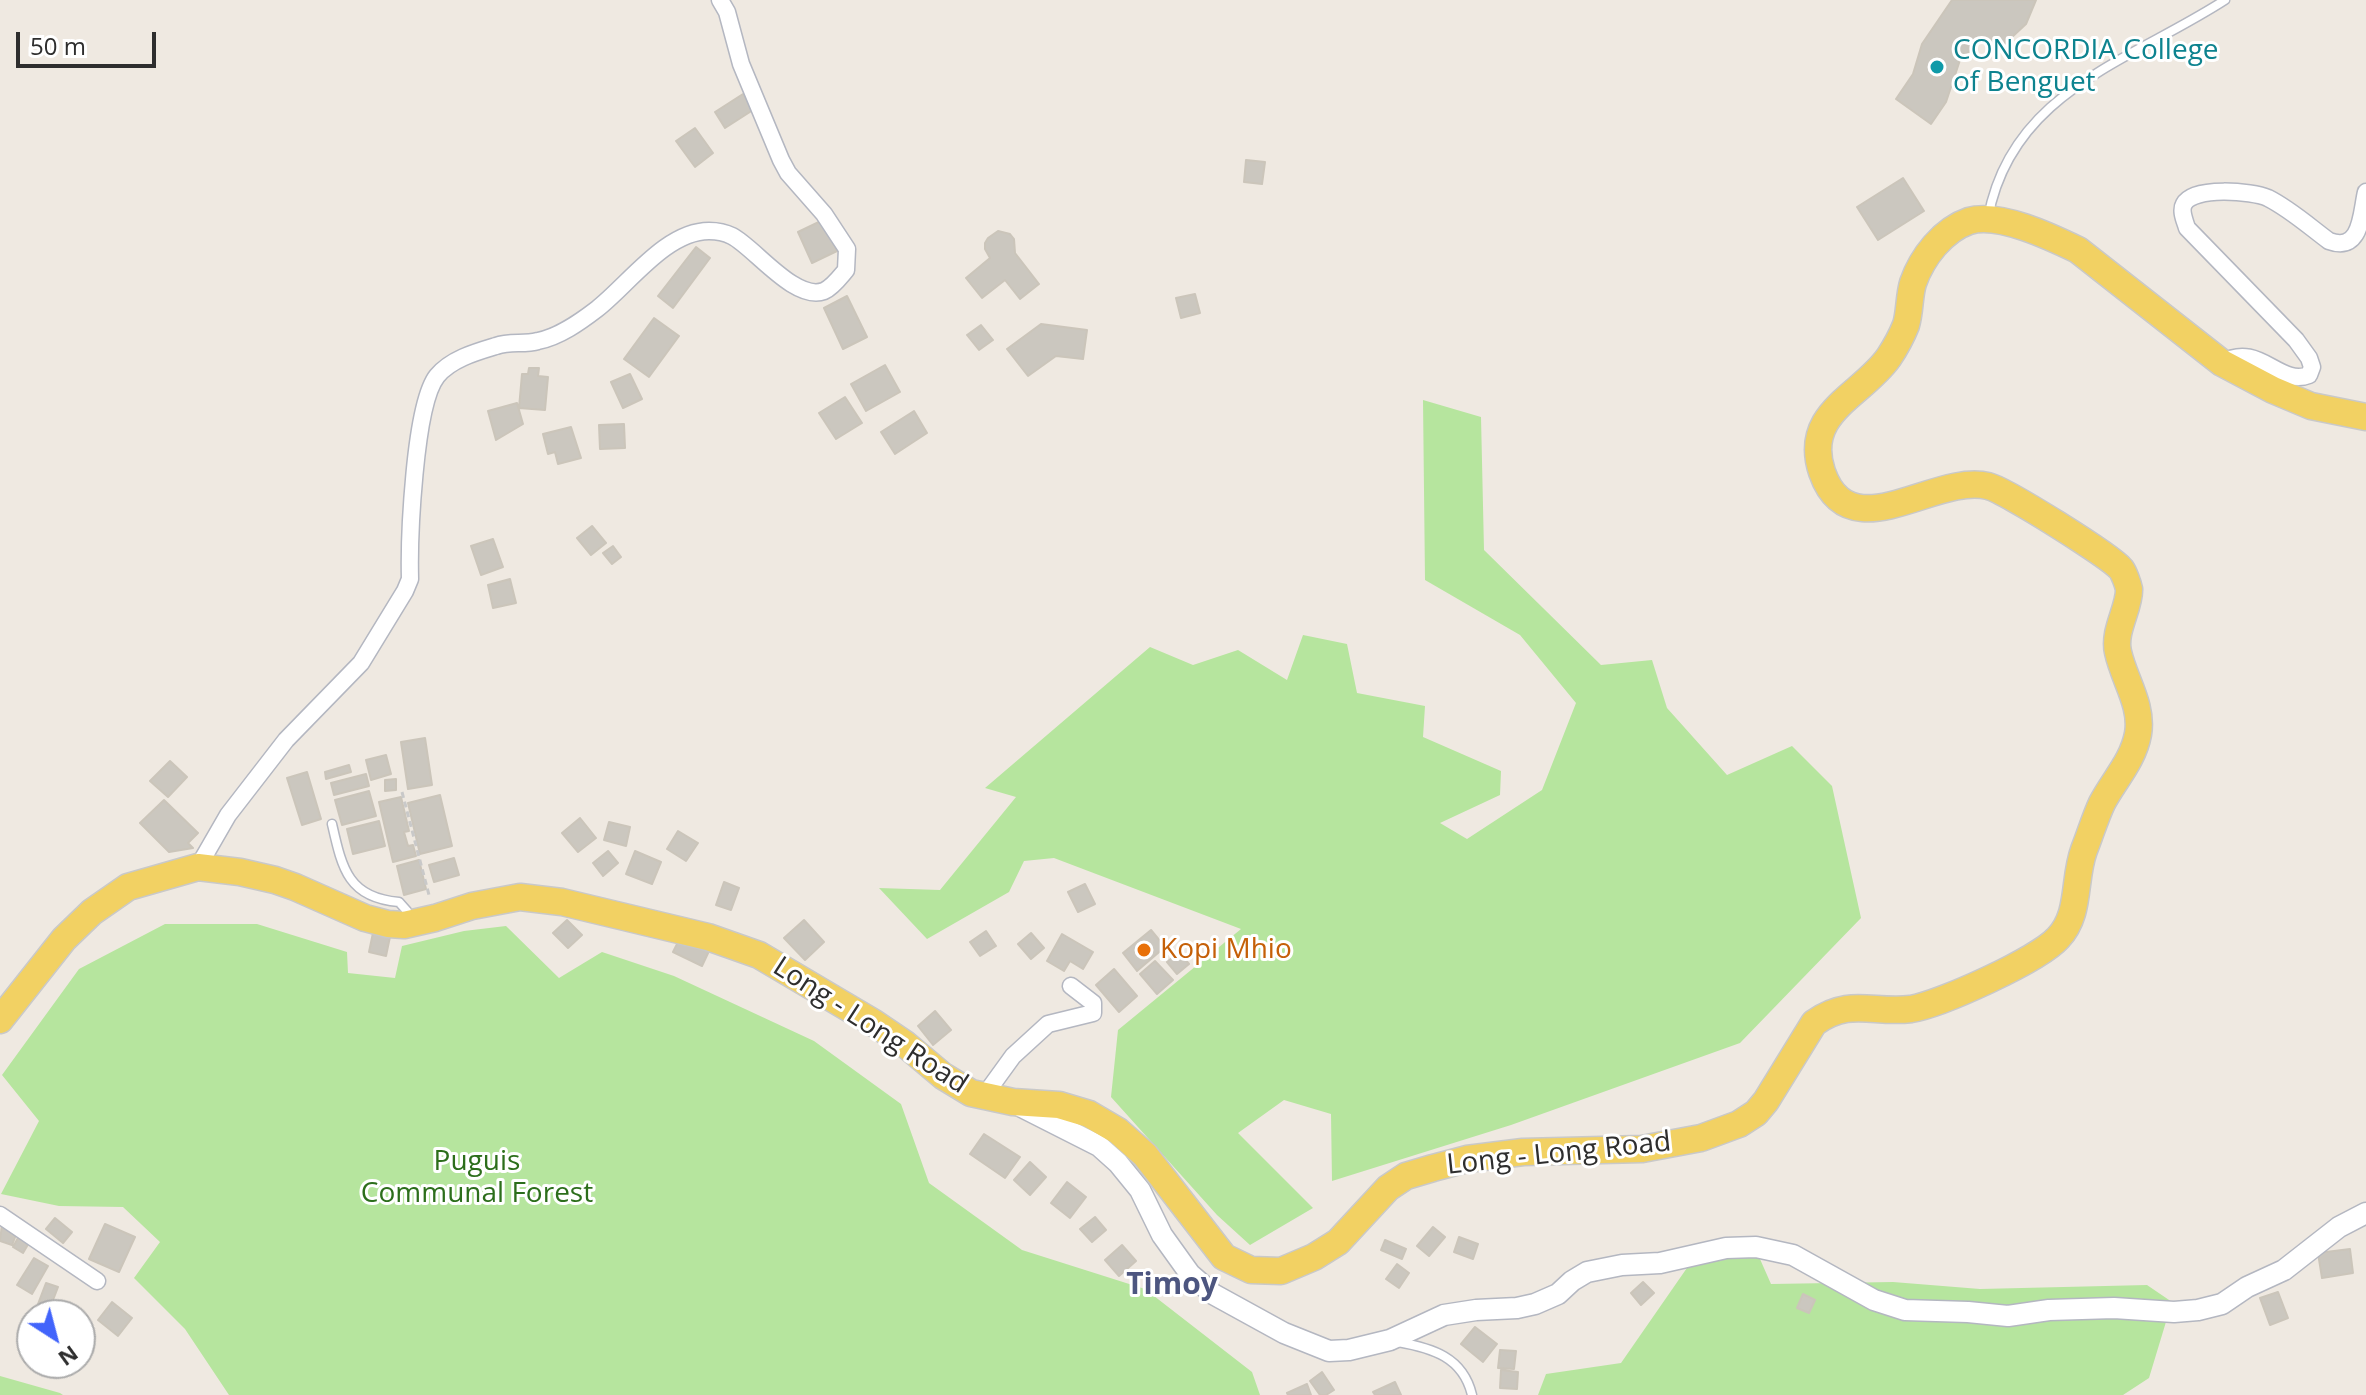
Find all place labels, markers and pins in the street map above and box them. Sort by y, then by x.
place label: CONCORDIA College of Benguet [1953,34,2219,100]
marker: CONCORDIA College of Benguet [1928,58,1946,76]
place label: Kopi Mhio [1160,933,1292,967]
marker: Kopi Mhio [1135,941,1153,959]

